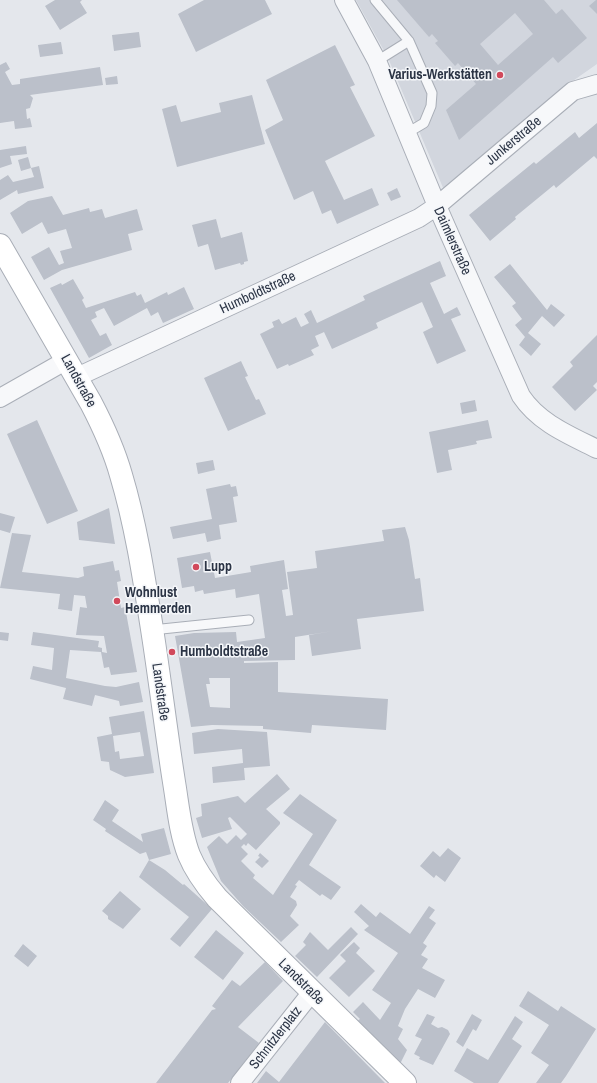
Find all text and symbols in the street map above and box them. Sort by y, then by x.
place label: Varius-Werkstätten [388,67,492,83]
marker: Varius-Werkstätten [495,70,505,80]
street label: Junkerstraße [483,113,545,169]
street label: Daimlerstraße [430,204,474,278]
street label: Humboldtstraße [217,268,299,318]
street label: Landstraße [57,352,99,410]
place label: Lupp [204,559,232,575]
marker: Lupp [191,562,201,572]
place label: Wohnlust Hemmerden [125,585,191,618]
marker: Wohnlust Hemmerden [112,596,122,606]
place label: Humboldtstraße [180,644,268,660]
marker: Humboldtstraße [167,647,177,657]
street label: Landstraße [148,662,172,722]
street label: Landstraße [275,956,327,1008]
street label: Schnitzlerplatz [246,1003,306,1073]

